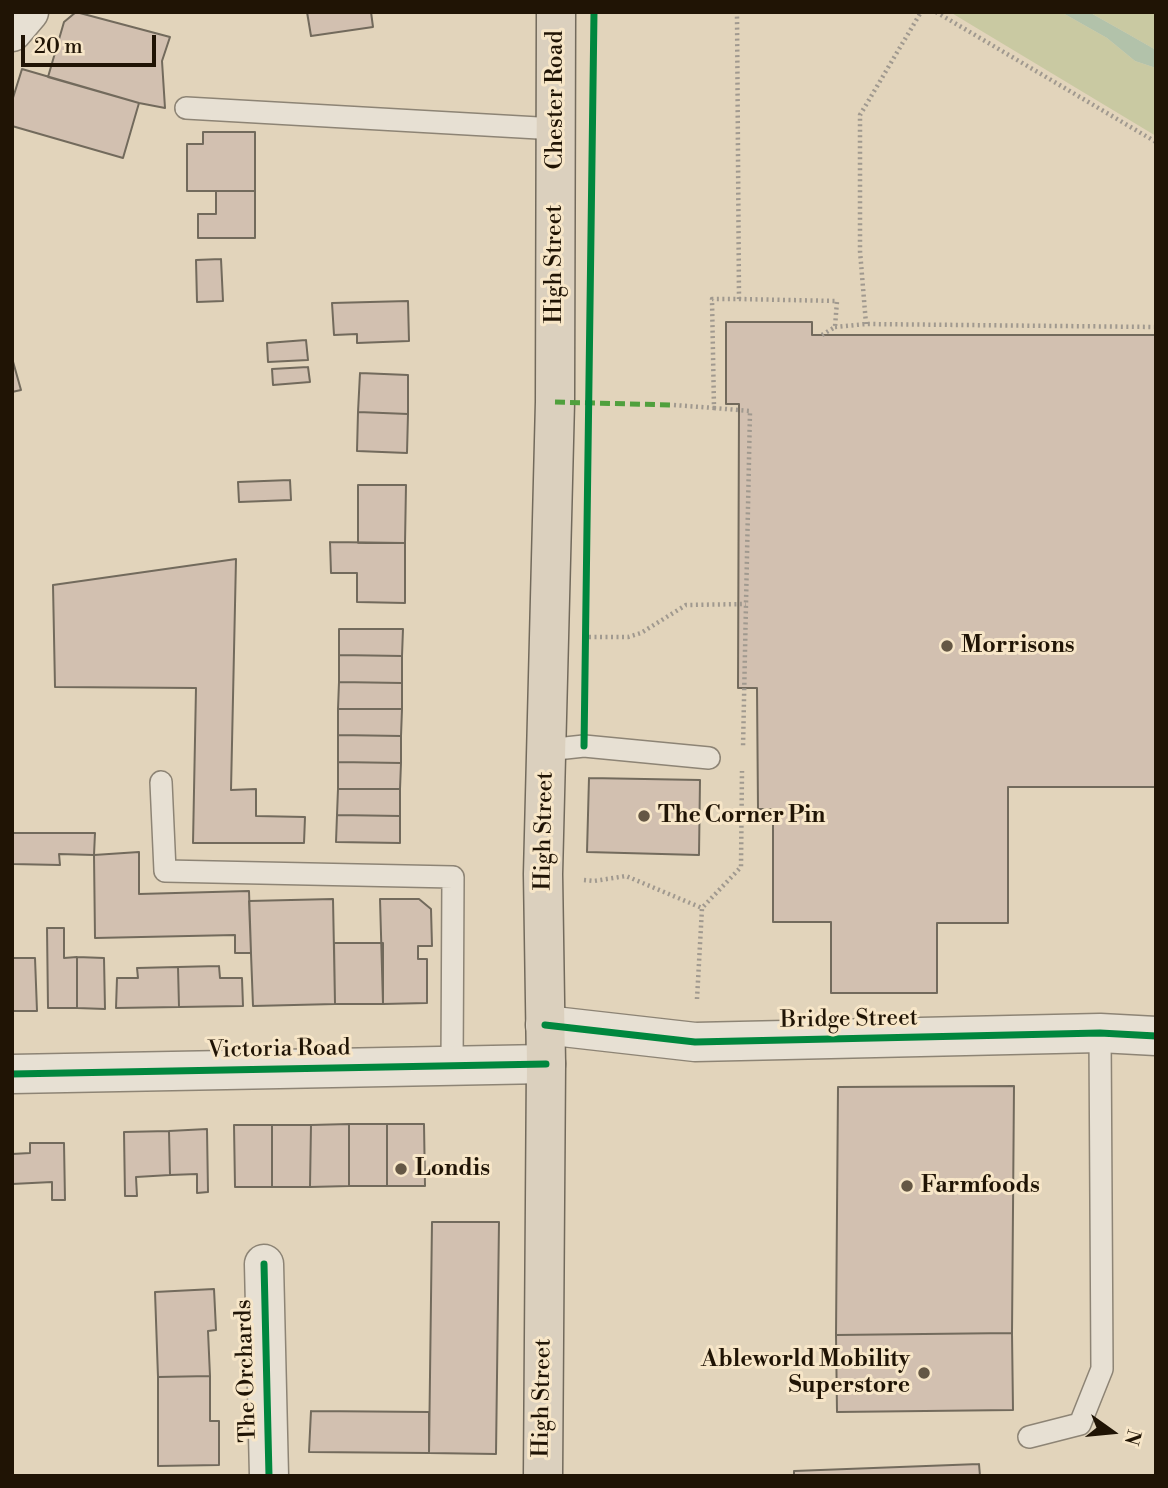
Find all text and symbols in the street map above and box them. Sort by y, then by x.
scale bar [24,21,159,65]
street label: Chester Road [542,31,570,169]
text: 20 m [34,34,83,60]
street label: High Street [541,205,569,323]
place label: Morrisons [961,632,1075,660]
marker: Morrisons [939,638,955,654]
street label: High Street [530,771,560,891]
place label: The Corner Pin [658,802,825,830]
marker: The Corner Pin [636,808,652,824]
street label: Bridge Street [780,1005,918,1035]
street label: Victoria Road [207,1035,351,1065]
place label: Londis [415,1155,490,1183]
marker: Londis [393,1161,409,1177]
place label: Farmfoods [921,1172,1040,1200]
marker: Farmfoods [899,1178,915,1194]
street label: The Orchards [231,1299,263,1443]
street label: High Street [528,1338,558,1458]
place label: Ableworld Mobility Superstore [701,1346,910,1400]
marker: Ableworld Mobility Superstore [916,1365,932,1381]
north arrow [1077,1397,1147,1467]
text: N [1119,1427,1146,1448]

